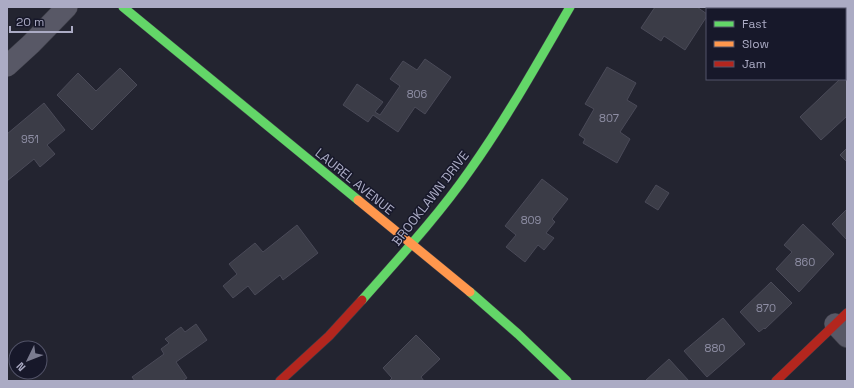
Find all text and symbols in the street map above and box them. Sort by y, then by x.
scale bar [10,8,72,34]
legend [706,8,846,80]
text: 20 m [16,14,44,30]
text: Fast [742,16,767,32]
text: Slow [742,36,769,52]
text: Jam [742,56,766,72]
house number: 806 [407,87,428,101]
house number: 807 [599,111,619,125]
house number: 951 [21,132,39,146]
street label: LAUREL AVENUE [312,144,398,218]
street label: BROOKLAWN DRIVE [388,147,473,249]
house number: 809 [521,213,542,227]
house number: 860 [795,255,815,269]
house number: 870 [756,301,776,315]
north arrow [8,340,48,380]
house number: 880 [705,341,725,355]
text: N [13,359,28,374]

